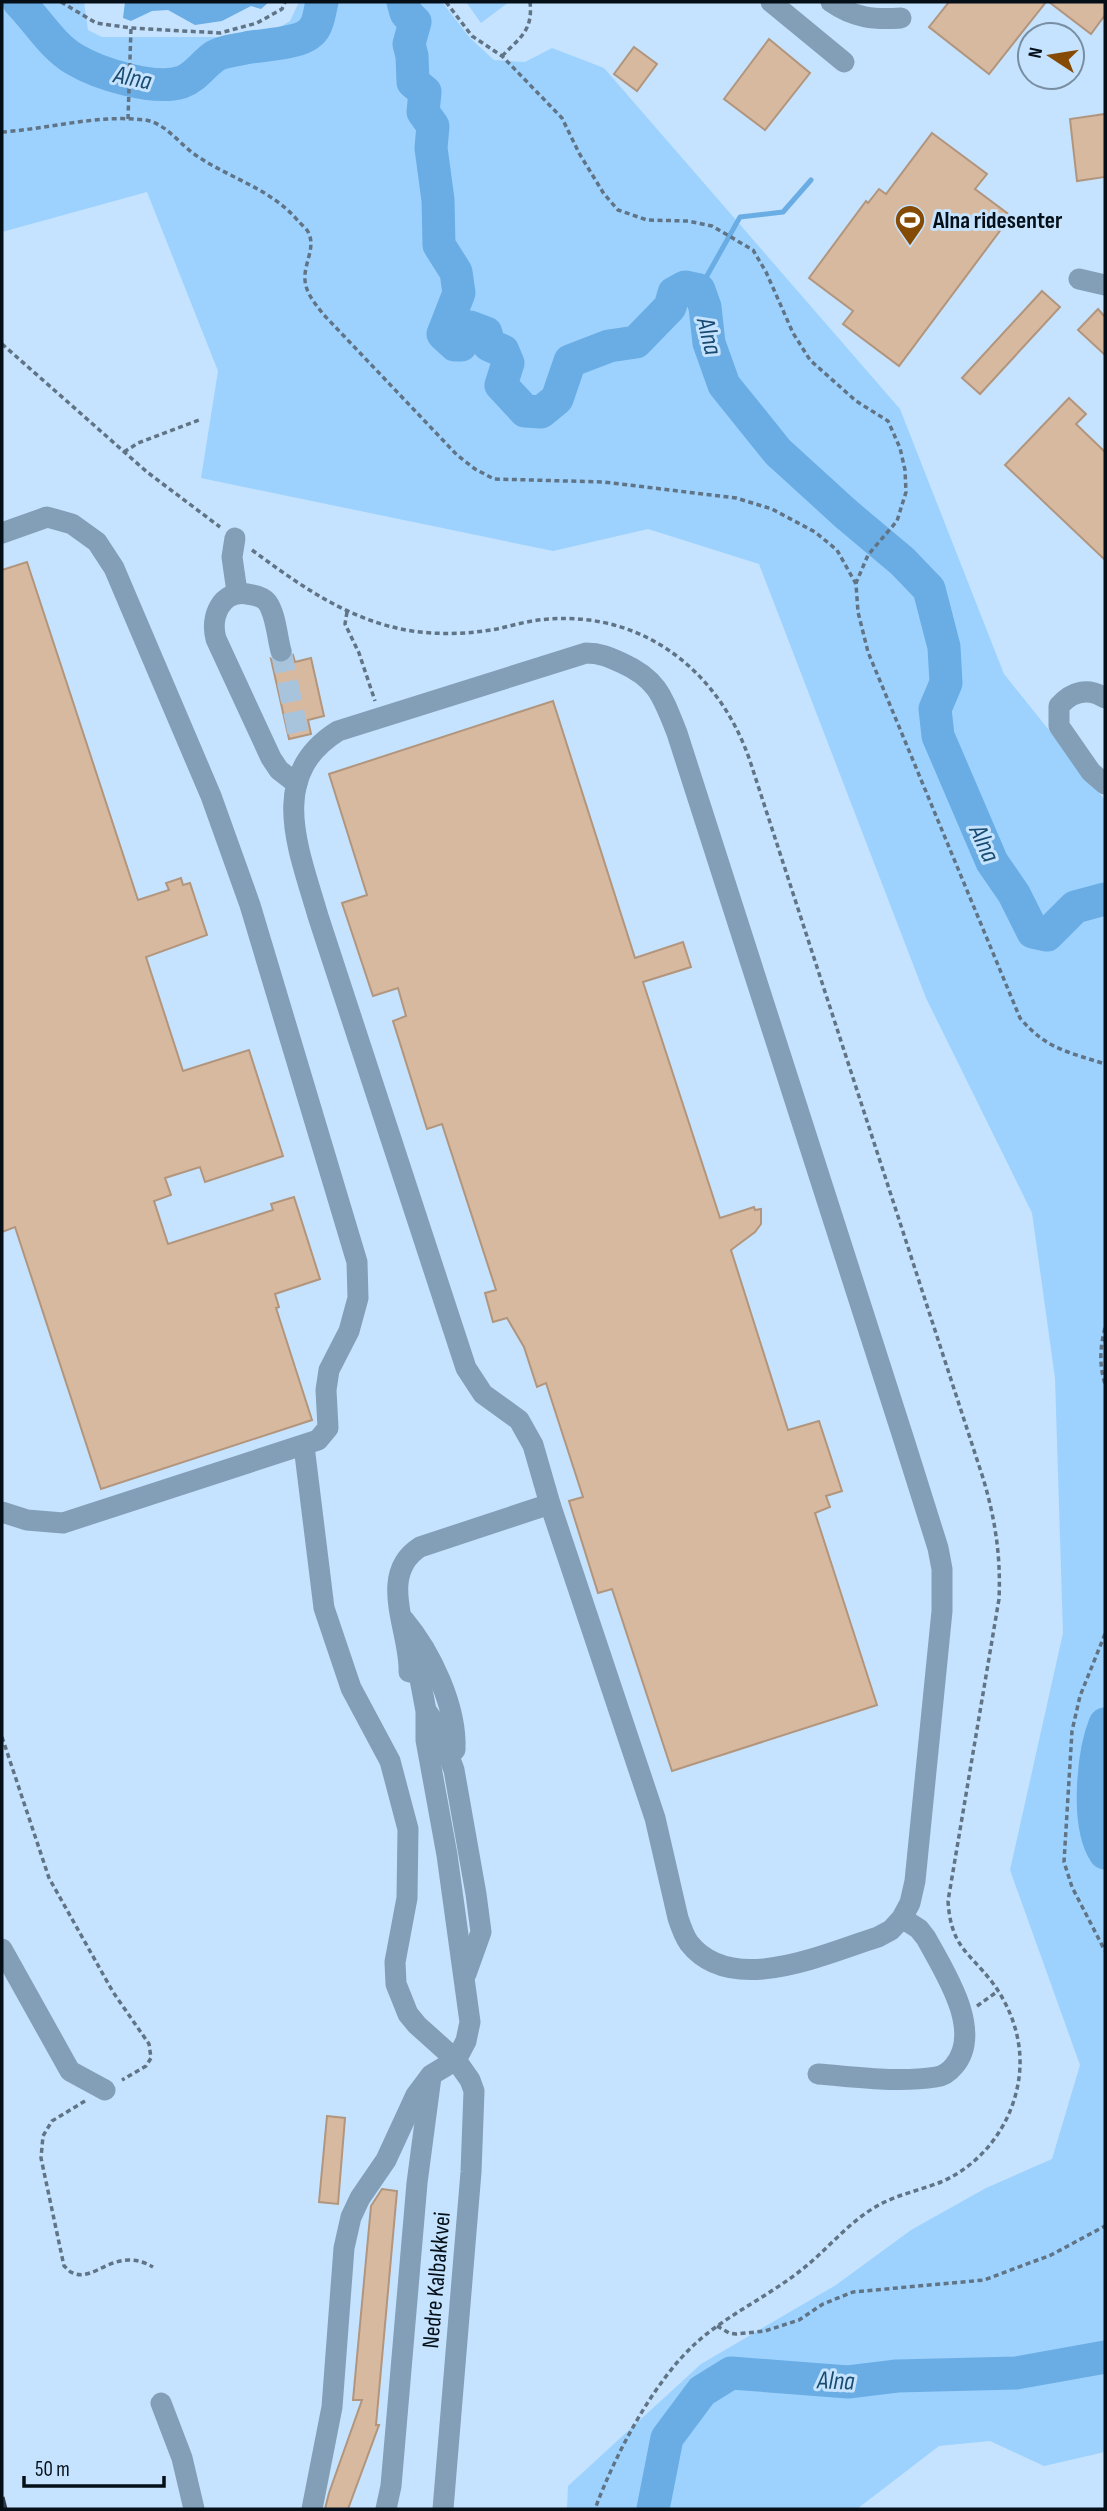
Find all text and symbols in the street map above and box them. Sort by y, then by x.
north arrow [1016,21,1086,91]
text: N [1024,45,1048,60]
water label: Alna [110,59,155,98]
sports icon: Alna ridesenter [893,203,927,247]
place label: Alna ridesenter [932,206,1063,235]
water label: Alna [689,313,728,359]
water label: Alna [961,819,1006,868]
street label: Nedre Kalbakkvei [416,2211,457,2350]
water label: Alna [816,2365,856,2398]
scale bar [24,2444,164,2488]
text: 50 m [35,2457,70,2482]

